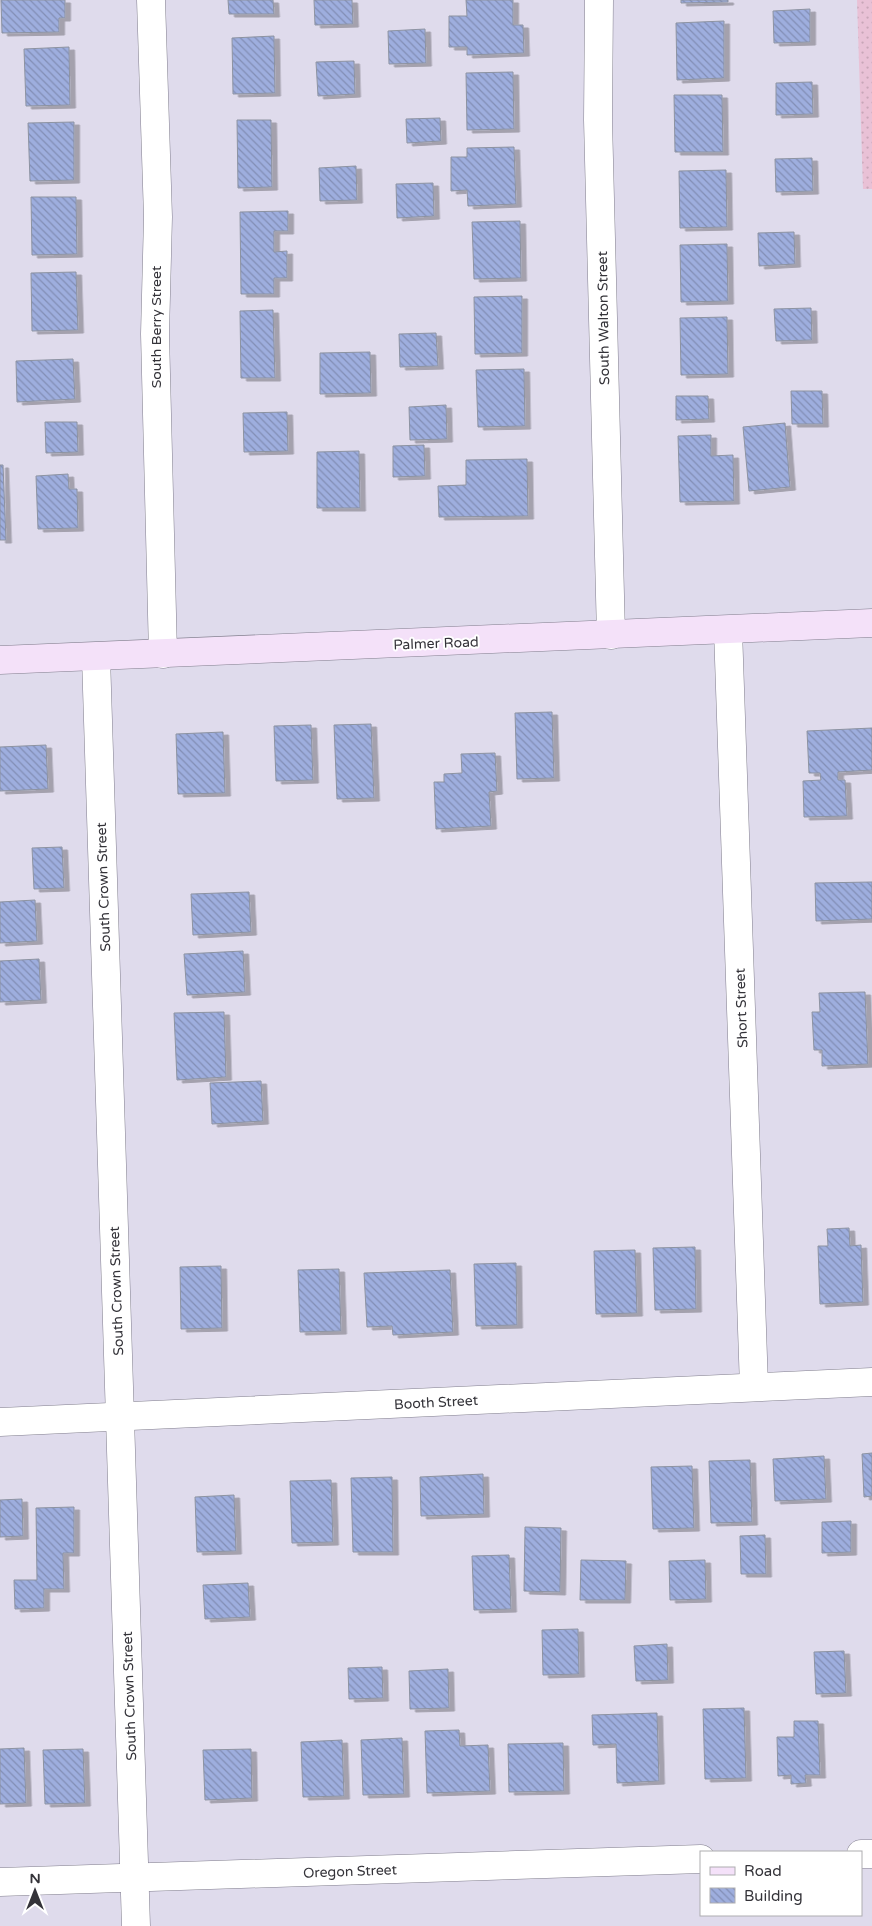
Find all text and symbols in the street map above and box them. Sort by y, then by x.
street label: South Walton Street [594,250,613,385]
street label: South Berry Street [148,265,165,388]
street label: Palmer Road [393,634,479,653]
street label: South Crown Street [93,821,114,952]
street label: Short Street [732,967,751,1048]
street label: South Crown Street [106,1225,127,1356]
street label: Booth Street [394,1392,479,1413]
street label: South Crown Street [119,1630,140,1761]
legend [700,1851,862,1916]
street label: Oregon Street [303,1861,398,1882]
text: Road [744,1862,782,1880]
north arrow [10,1866,60,1916]
text: N [29,1870,41,1887]
text: Building [744,1887,803,1905]

